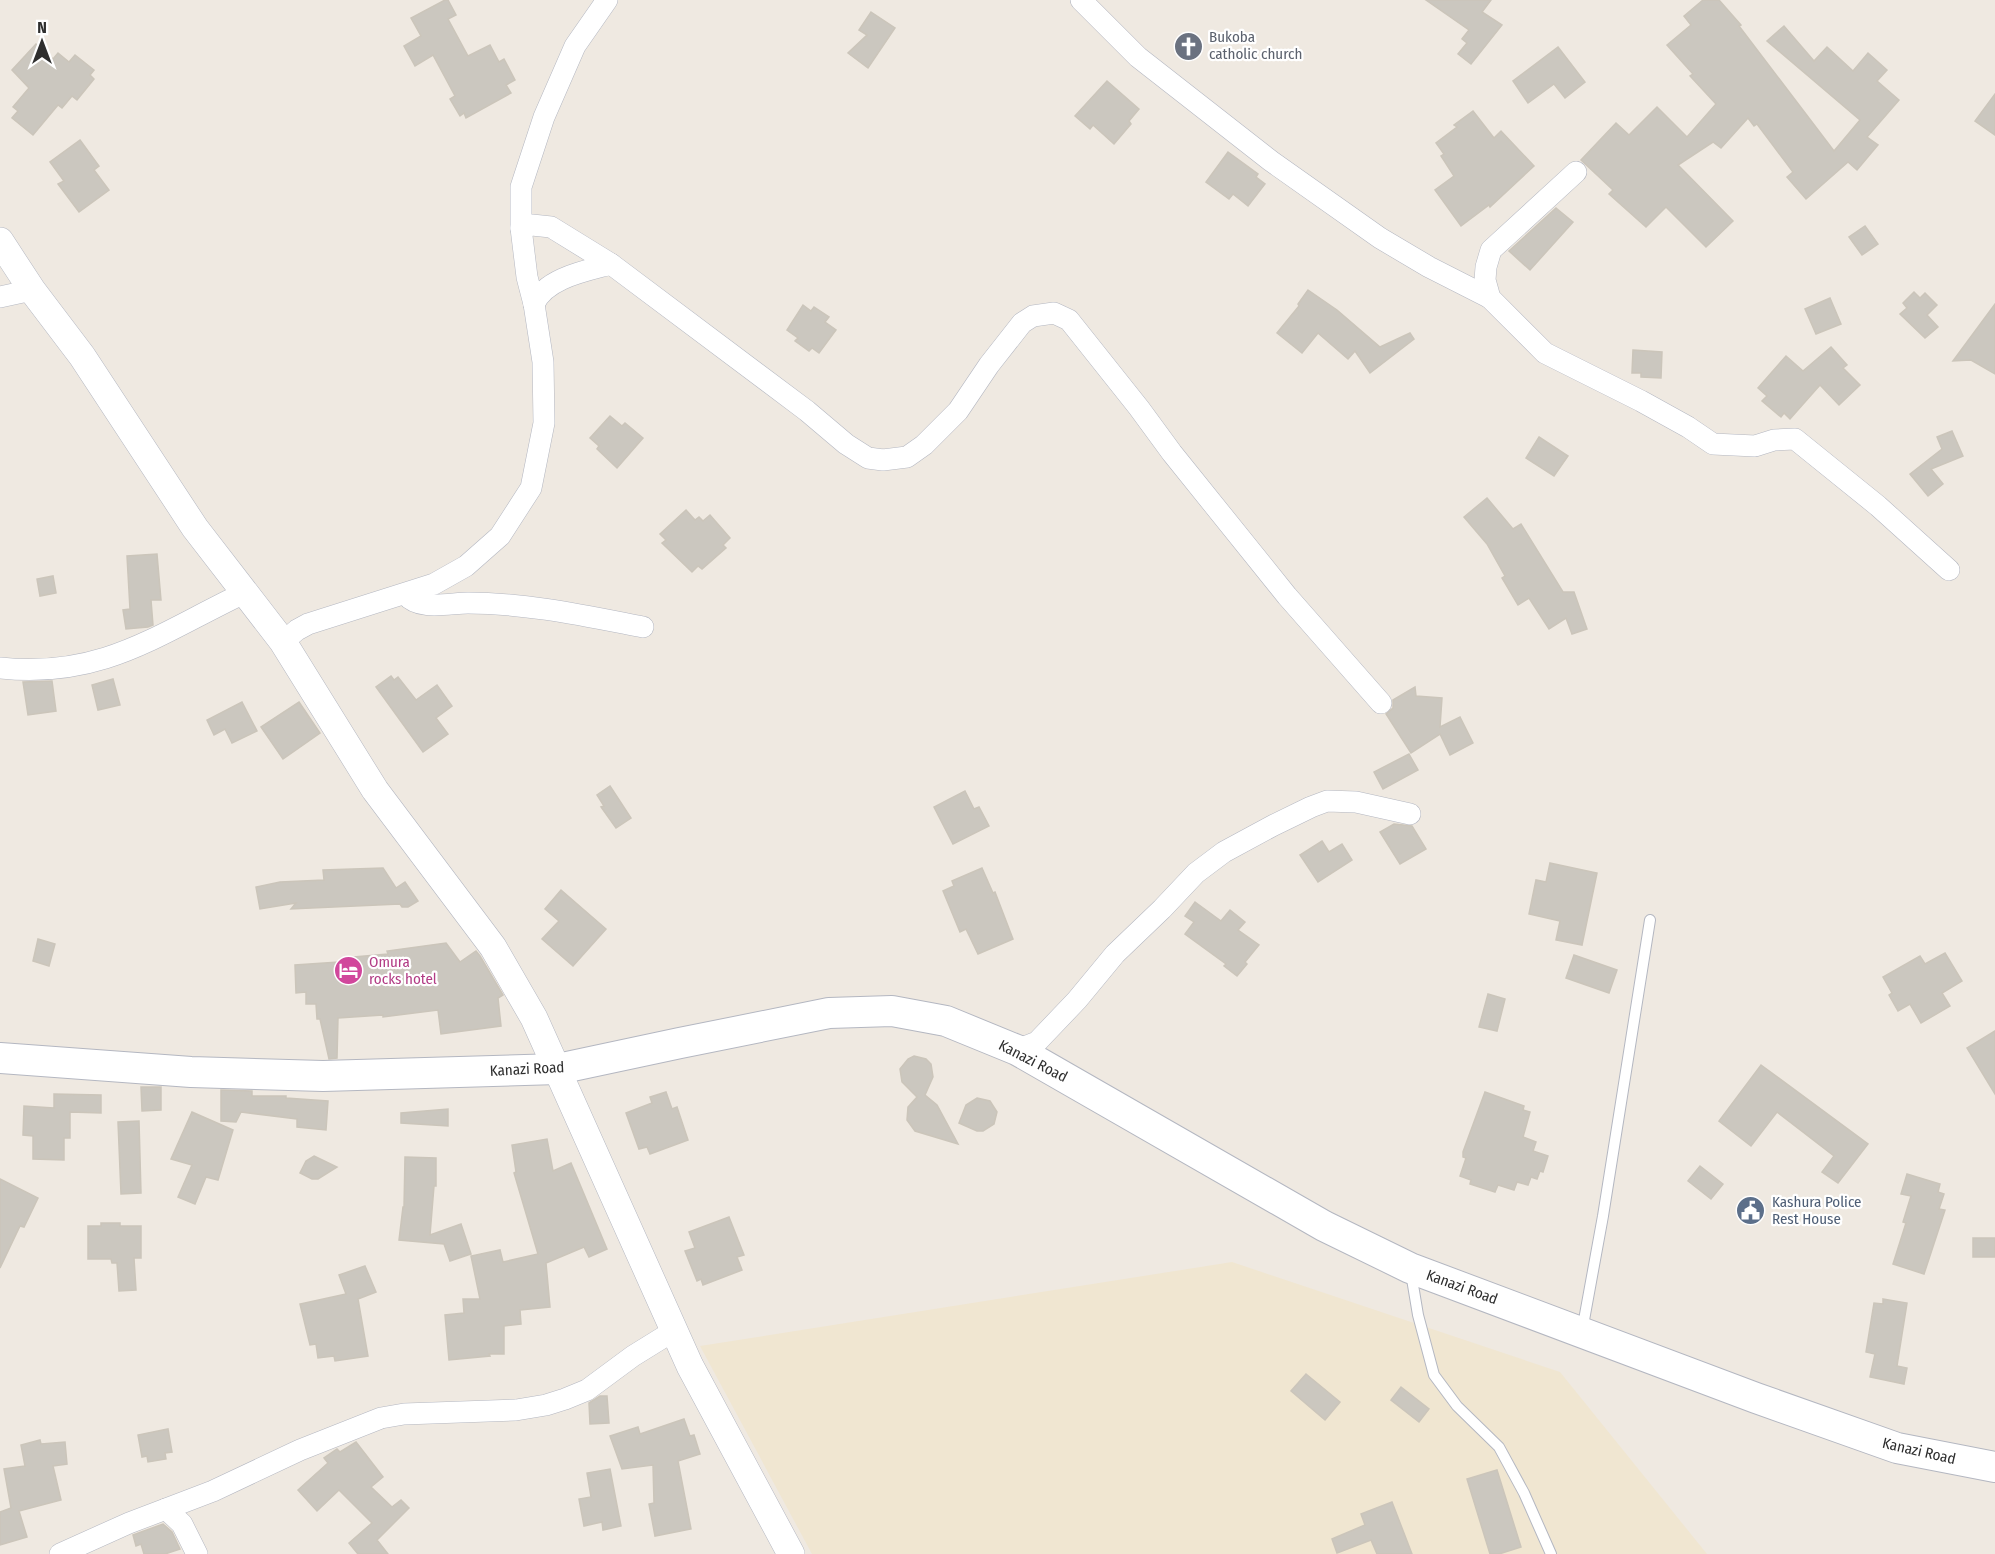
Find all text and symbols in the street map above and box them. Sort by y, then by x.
north arrow [12,12,72,72]
text: N [37,18,47,37]
place label: Bukoba catholic church [1209,28,1302,63]
church icon: Bukoba catholic church [1172,30,1204,62]
place label: Omura rocks hotel [369,953,437,988]
hotel icon: Omura rocks hotel [332,955,364,987]
street label: Kanazi Road [996,1036,1070,1086]
street label: Kanazi Road [489,1058,565,1080]
place label: Kashura Police Rest House [1772,1193,1861,1228]
public building icon: Kashura Police Rest House [1735,1195,1767,1227]
street label: Kanazi Road [1424,1266,1500,1308]
street label: Kanazi Road [1881,1434,1957,1468]

